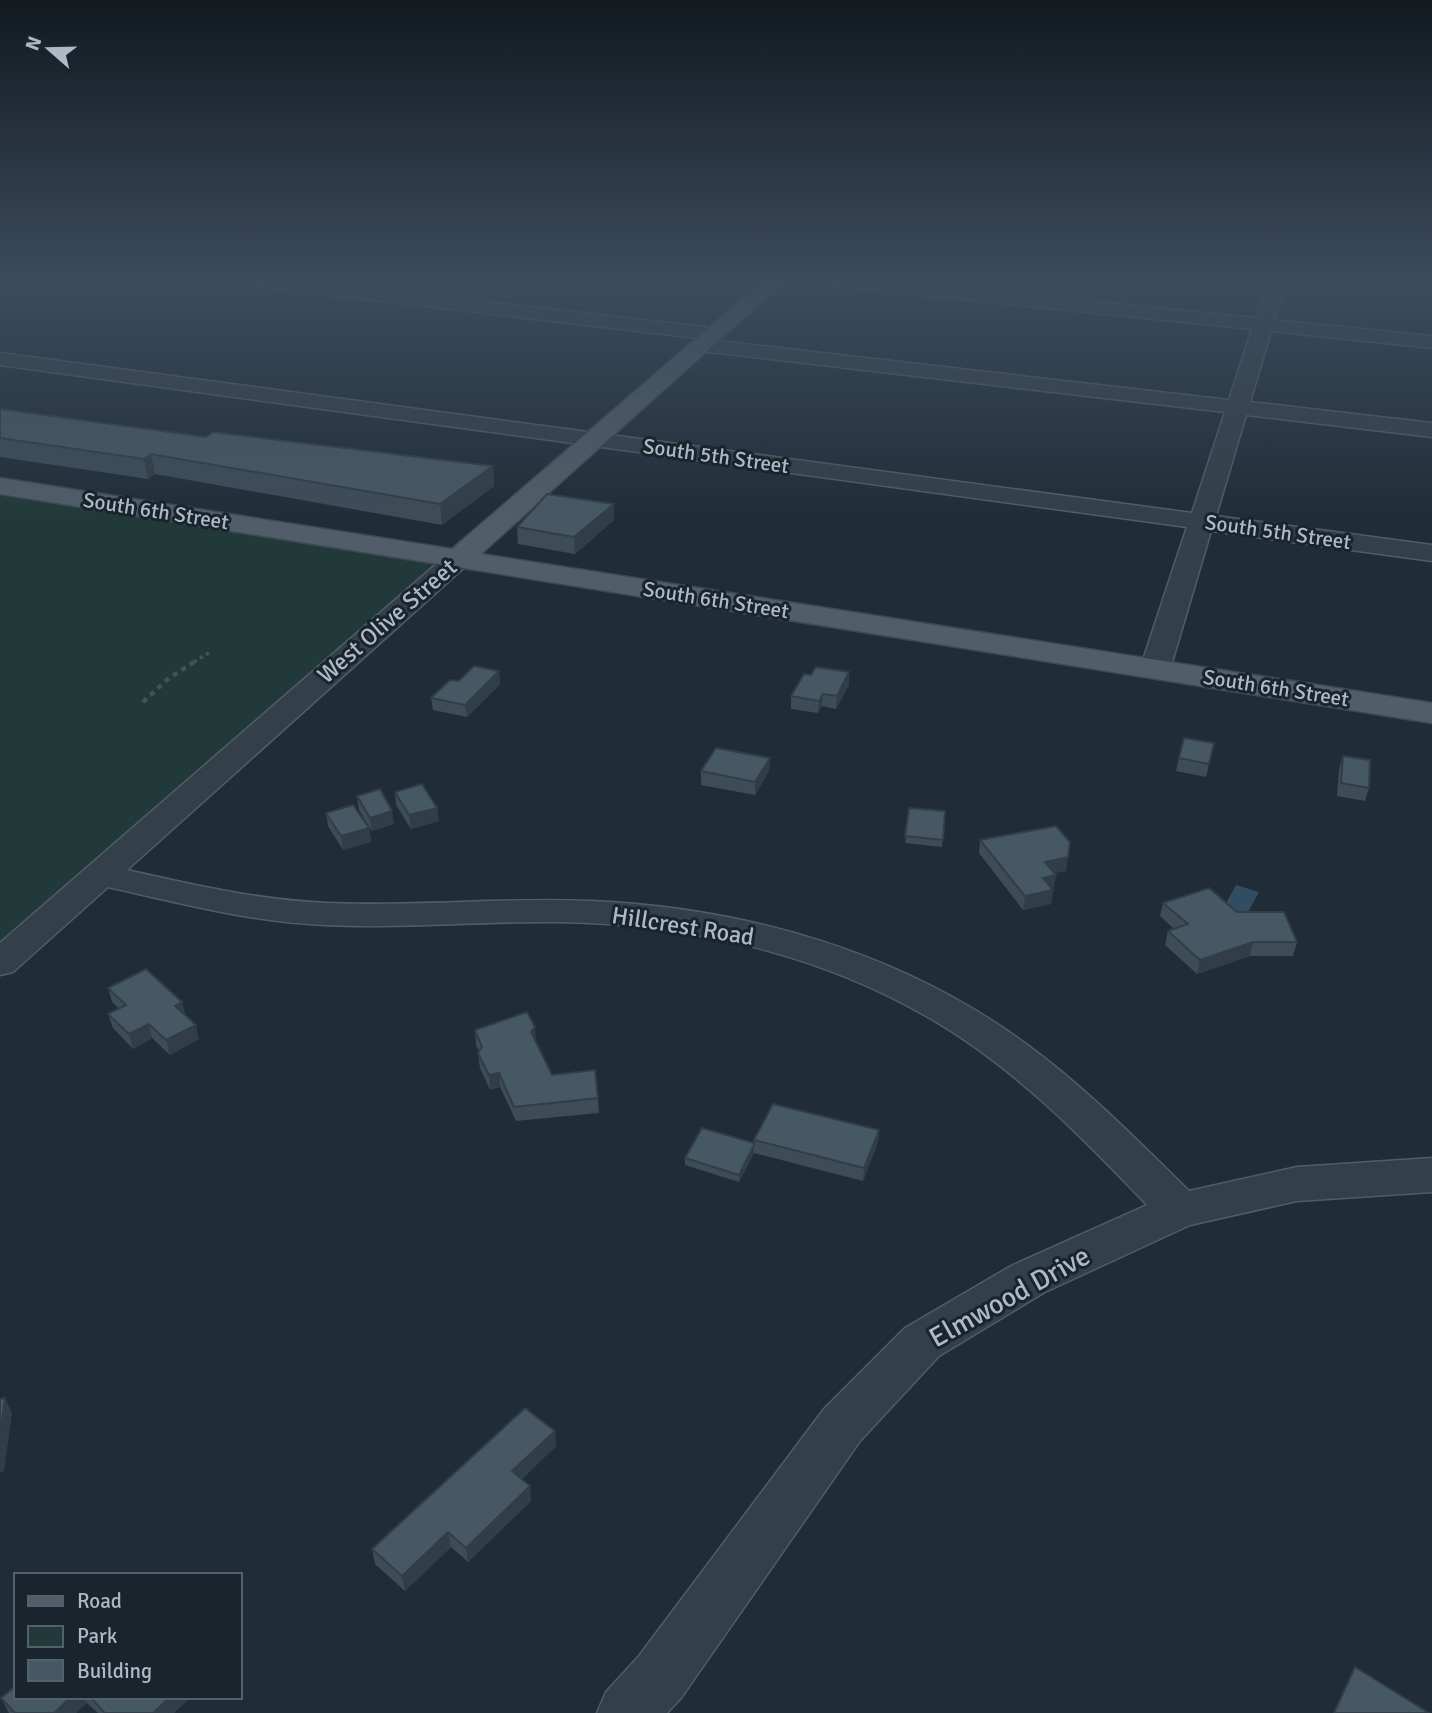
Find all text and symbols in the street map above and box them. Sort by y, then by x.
north arrow [14,14,84,84]
text: N [20,33,48,54]
street label: South 5th Street [641,433,791,479]
street label: South 6th Street [81,487,231,535]
street label: South 5th Street [1203,509,1353,555]
street label: West Olive Street [311,552,463,690]
street label: South 6th Street [641,576,791,624]
street label: South 6th Street [1201,664,1351,712]
street label: Hillcrest Road [610,900,756,952]
street label: Elmwood Drive [923,1239,1096,1355]
legend [14,1573,242,1699]
text: Road [77,1588,122,1614]
text: Park [77,1623,118,1649]
text: Building [77,1658,152,1684]

